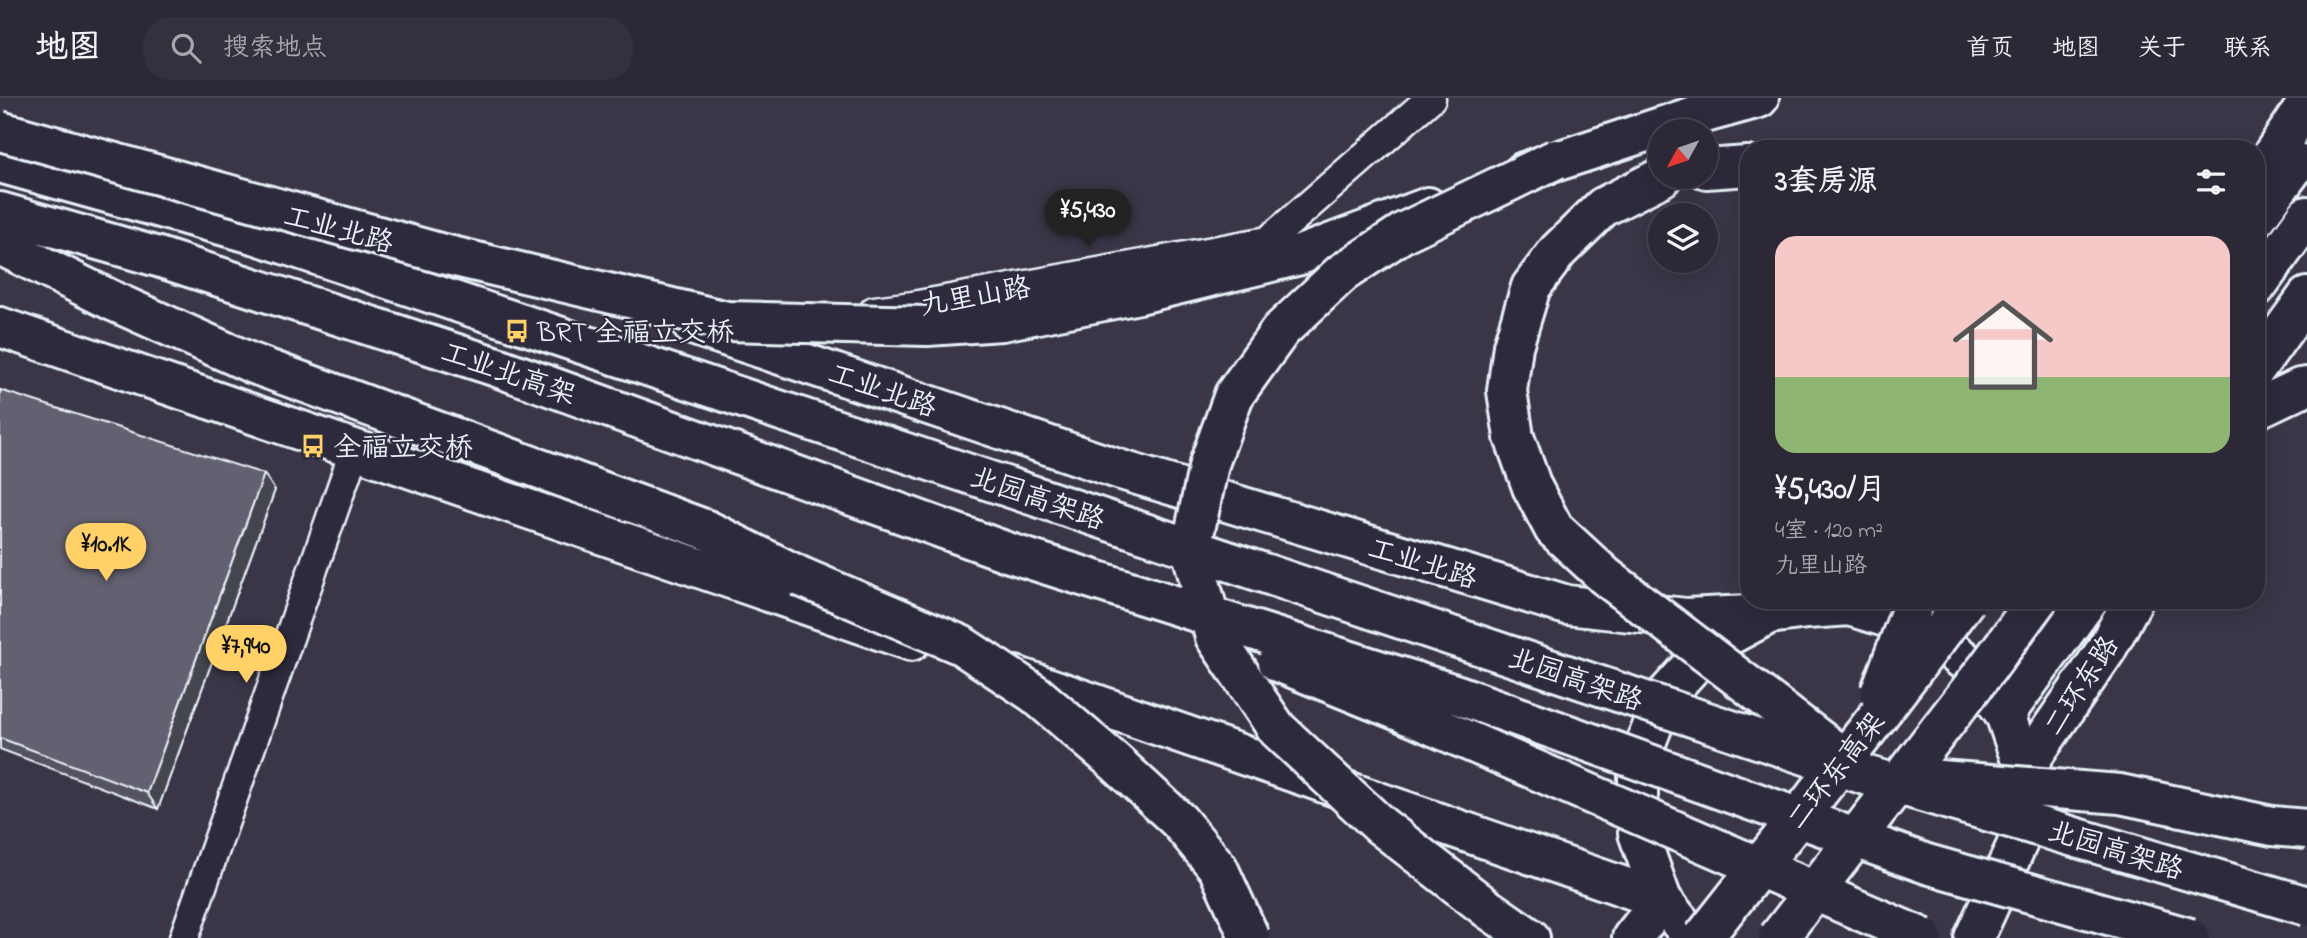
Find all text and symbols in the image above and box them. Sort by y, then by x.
search box [143,17,633,80]
text: 地图 [35,25,101,73]
icon: search [167,29,205,67]
text: 搜索地点 [223,30,327,68]
text: 首页 [1966,32,2014,67]
text: 地图 [2052,32,2100,67]
text: 关于 [2138,32,2186,67]
text: 联系 [2224,32,2272,67]
north arrow [1648,119,1718,189]
map controls [1648,119,1718,273]
text: 3套房源 [1775,161,1877,205]
icon: filters [2192,163,2230,201]
pin: ¥5,430 [1031,190,1145,249]
text: ¥5,430 [1061,195,1116,228]
street label: 工业北路 [279,197,397,266]
button: layers [1648,203,1718,273]
street label: 九里山路 [917,269,1034,328]
icon: home [1940,282,2066,408]
place label: BRT 全福立交桥 [536,314,734,355]
bus stop icon: BRT 全福立交桥 [503,317,531,345]
street label: 工业北高架 [435,333,581,417]
street label: 工业北路 [822,355,941,430]
place label: 全福立交桥 [333,429,473,470]
bus stop icon: 全福立交桥 [299,432,327,460]
street label: 北园高架路 [964,458,1110,542]
text: ¥5,430/月 [1775,469,1886,513]
text: 4室 · 120 m² [1775,515,1883,548]
pin: ¥10.1K [49,524,163,583]
text: ¥10.1K [81,529,131,562]
street label: 工业北路 [1362,529,1482,601]
text: 九里山路 [1775,550,1867,583]
pin: ¥7,940 [189,626,303,685]
street label: 二环东路 [2035,629,2131,745]
text: ¥7,940 [222,631,270,664]
street label: 北园高架路 [1502,639,1648,723]
street label: 二环东高架 [1779,704,1897,840]
street label: 北园高架路 [2042,812,2188,892]

